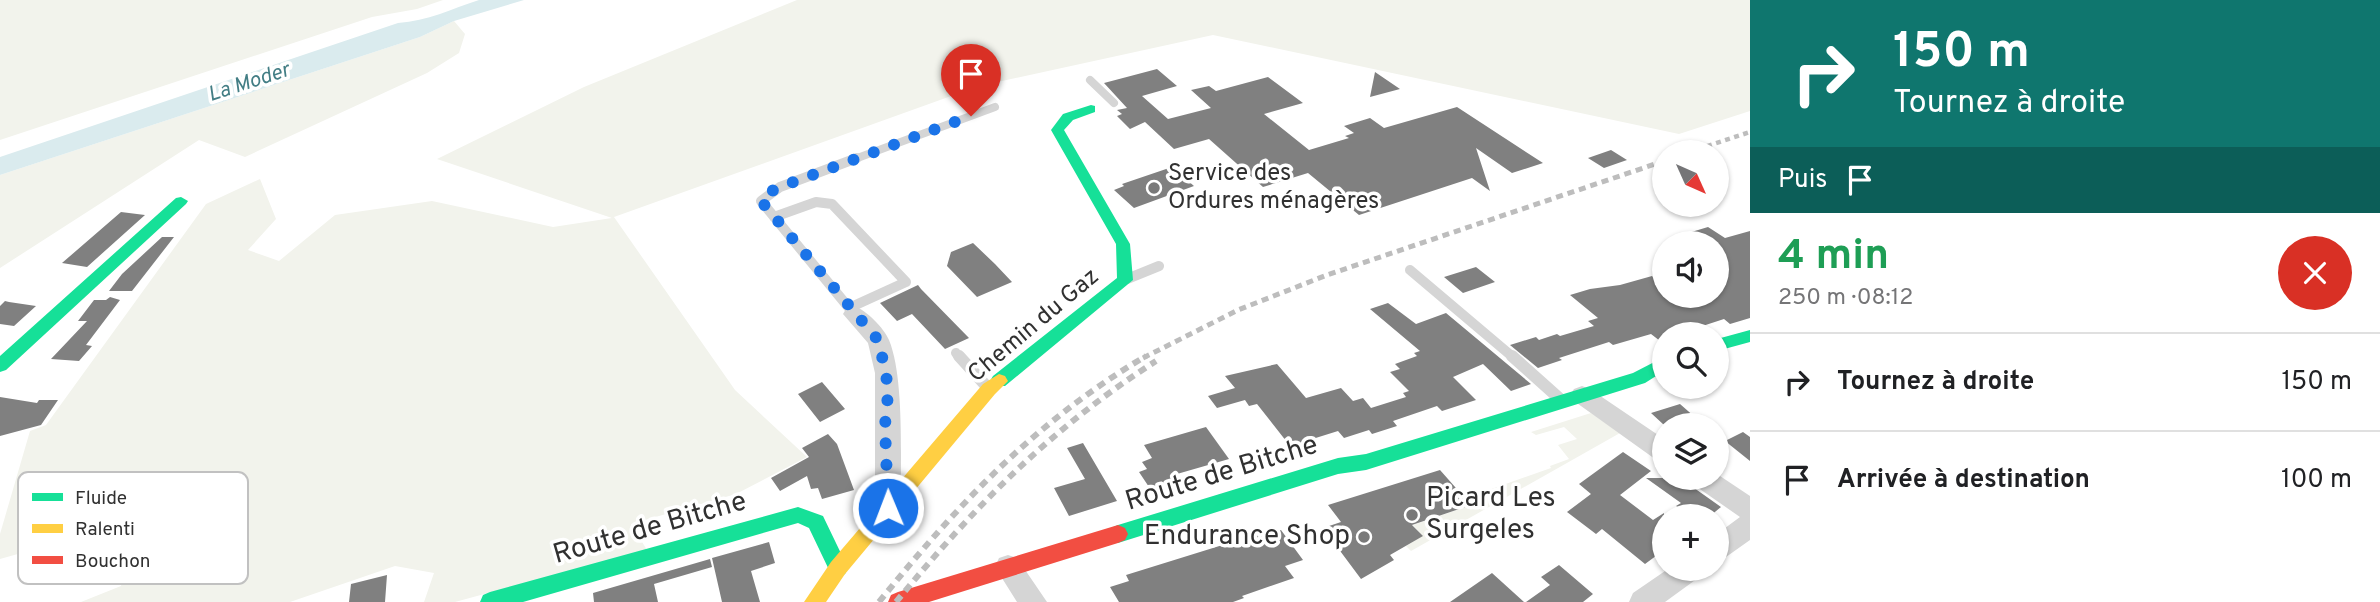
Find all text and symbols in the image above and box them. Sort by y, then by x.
text: 150 m [1893,23,2030,85]
icon: right [1778,28,1869,119]
pin [941,44,1001,116]
icon: arrive [952,55,990,93]
water label: La Moder [205,56,295,109]
text: Tournez à droite [1893,84,2125,124]
north arrow [1652,140,1729,217]
map controls [1652,140,1729,581]
place label: Service des Ordures ménagères [1168,159,1379,217]
icon: arrive [1841,161,1879,199]
text: Puis [1778,164,1827,197]
marker: Service des Ordures ménagères [1146,180,1162,196]
button: sound [1652,231,1729,308]
text: 4 min [1778,231,1889,284]
button: close [2278,236,2352,310]
street label: Chemin du Gaz [962,262,1106,390]
text: 250 m · 08:12 [1778,284,1913,313]
button: search [1652,322,1729,399]
icon: right [1778,363,1816,401]
text: Tournez à droite [1837,366,2034,399]
text: 150 m [2281,366,2352,399]
button: layers [1652,413,1729,490]
street label: Route de Bitche [1121,428,1323,520]
icon: arrive [1778,461,1816,499]
text: Arrivée à destination [1837,464,2090,497]
text: 100 m [2281,464,2352,497]
position arrow [851,471,925,545]
legend [18,472,248,584]
place label: Picard Les Surgeles [1426,481,1556,549]
street label: Route de Bitche [549,484,751,574]
text: Fluide [75,487,127,511]
button: + [1652,504,1729,581]
marker: Picard Les Surgeles [1404,507,1420,523]
text: Ralenti [75,518,135,542]
place label: Endurance Shop [1144,519,1350,555]
marker: Endurance Shop [1356,529,1372,545]
text: Bouchon [75,550,151,574]

